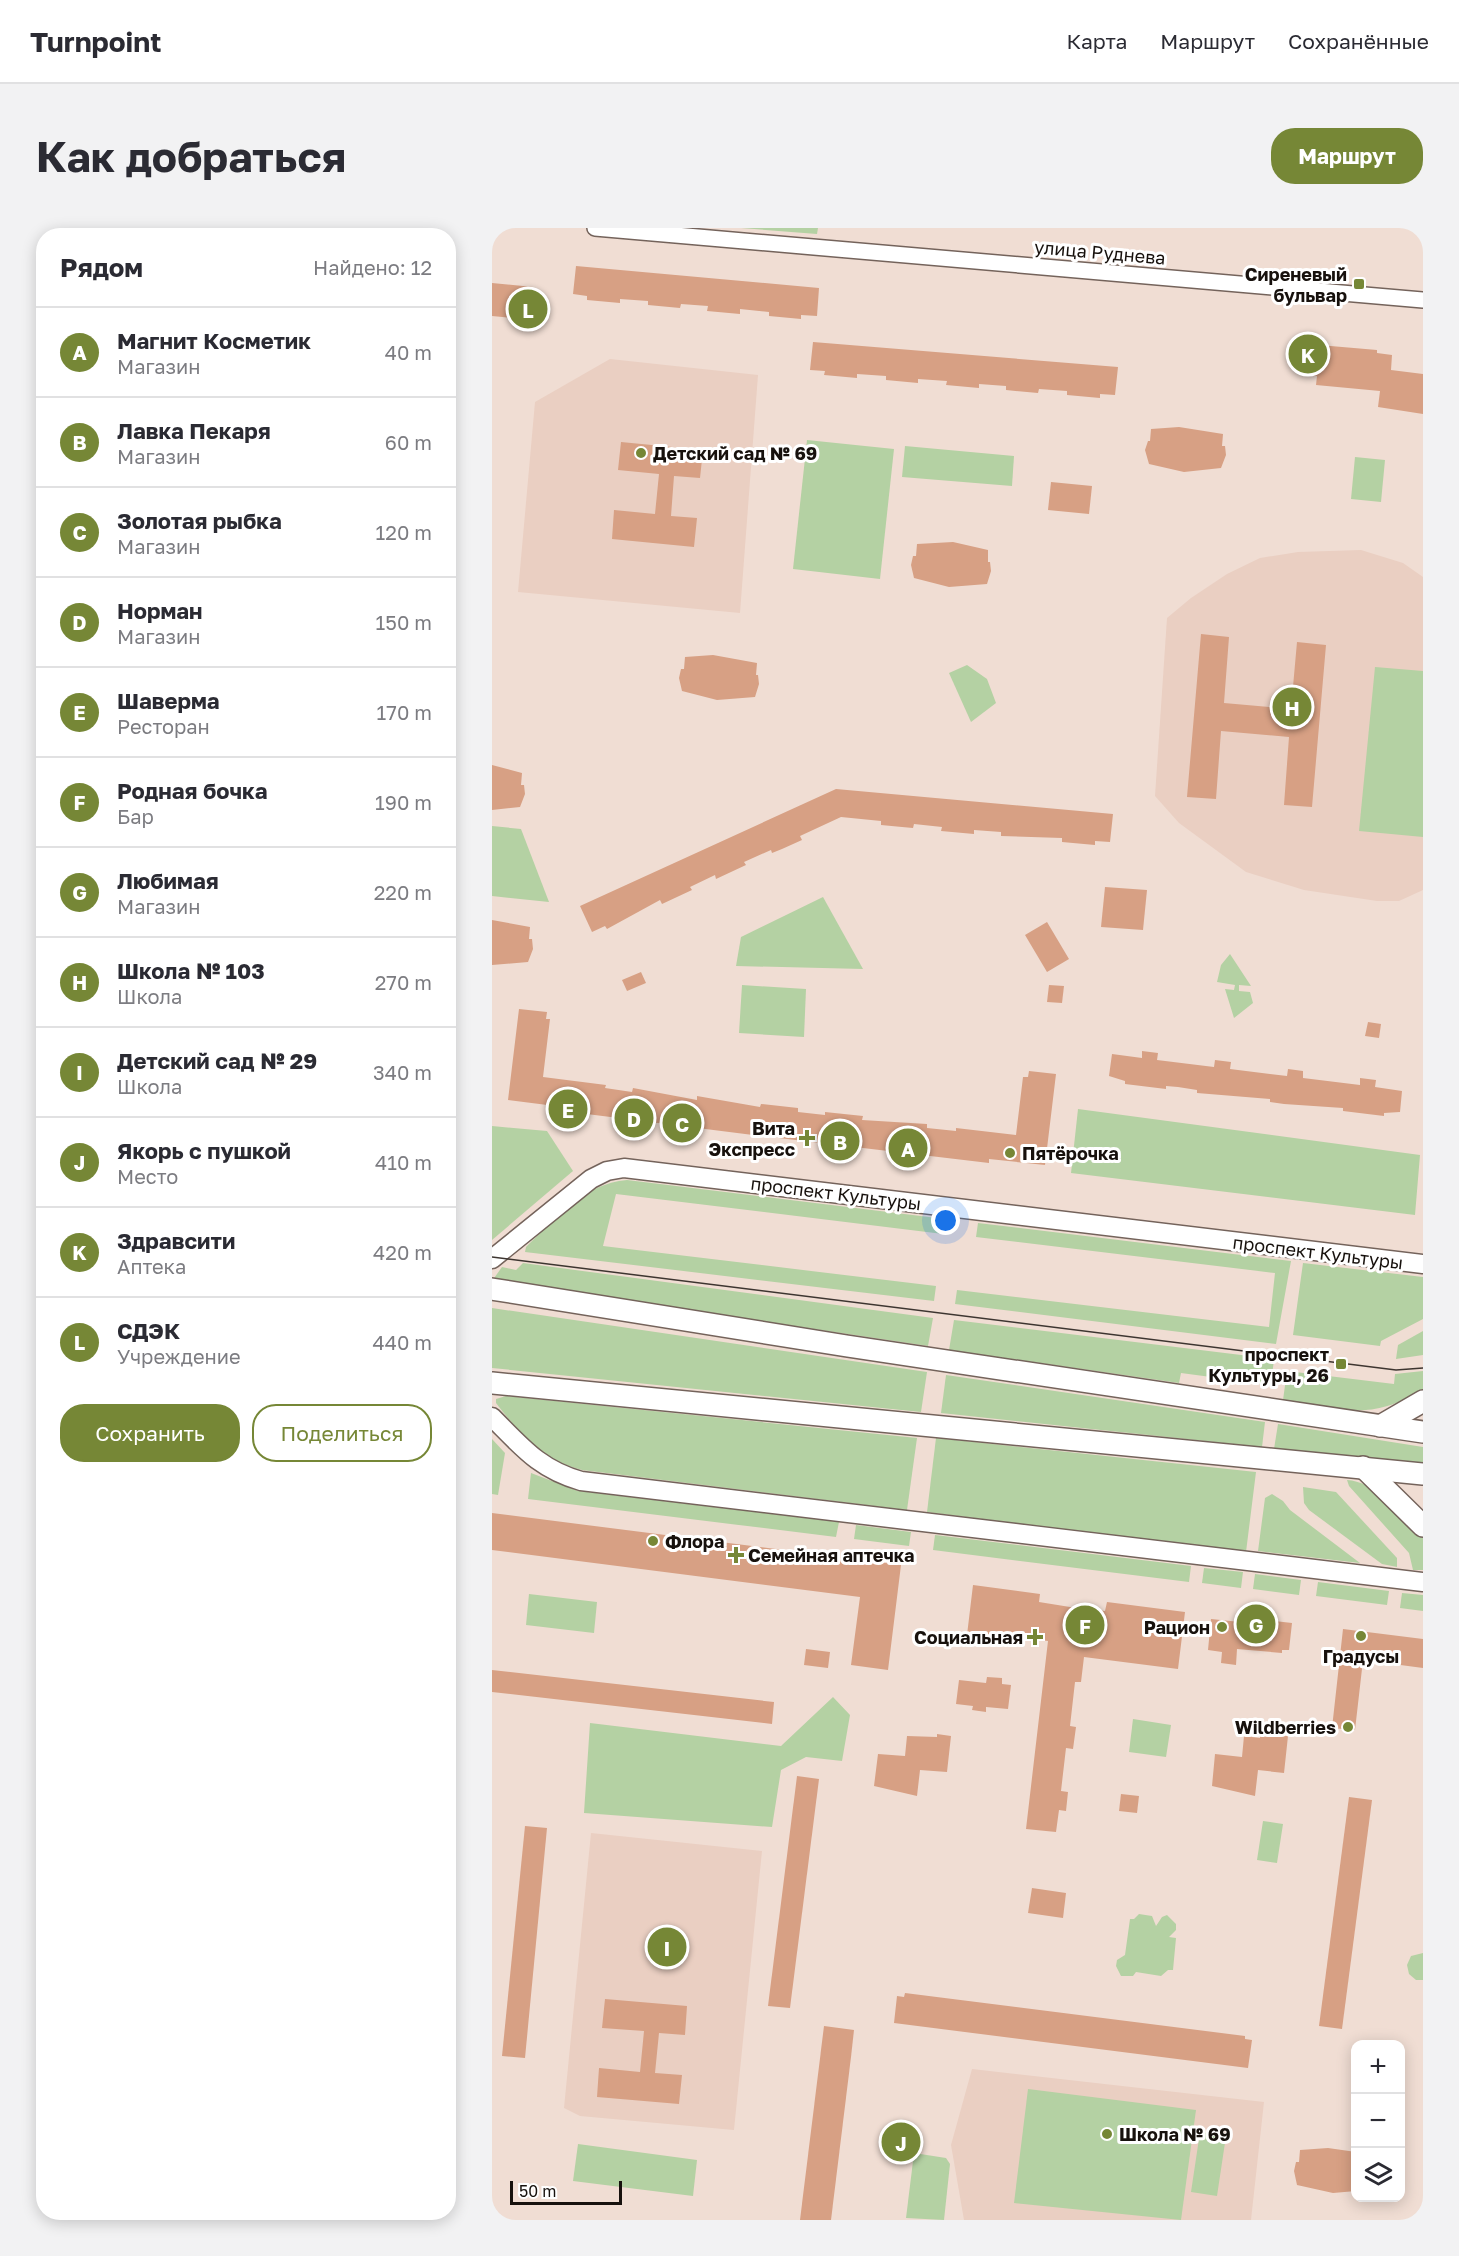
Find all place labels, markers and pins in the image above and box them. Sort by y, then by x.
place label: Сиреневый бульвар [1245,263,1347,306]
marker: Сиреневый бульвар [1352,277,1366,291]
pin: L [508,286,548,332]
pin: K [1288,332,1328,376]
place label: Детский сад № 69 [653,442,817,464]
marker: Детский сад № 69 [634,446,648,460]
pin: H [1272,684,1312,730]
pin: E [548,1086,588,1132]
pin: D [614,1096,654,1140]
pin: C [662,1100,702,1146]
place label: Вита Экспресс [709,1117,795,1160]
pin: B [820,1118,860,1164]
pin: A [888,1126,928,1170]
marker: Вита Экспресс [800,1131,814,1145]
place label: Пятёрочка [1022,1142,1119,1164]
marker: Пятёрочка [1003,1146,1017,1160]
place label: проспект Культуры, 26 [1208,1343,1329,1386]
marker: проспект Культуры, 26 [1334,1357,1348,1371]
place label: Флора [665,1530,724,1552]
marker: Флора [646,1534,660,1548]
place label: Семейная аптечка [748,1544,915,1566]
marker: Семейная аптечка [729,1548,743,1562]
pin: F [1066,1602,1104,1648]
pin: G [1236,1602,1275,1646]
place label: Рацион [1144,1616,1210,1638]
marker: Рацион [1215,1620,1229,1634]
place label: Социальная [914,1626,1023,1648]
marker: Градусы [1354,1629,1368,1643]
marker: Социальная [1028,1630,1042,1644]
place label: Градусы [1323,1645,1399,1667]
place label: Wildberries [1235,1716,1336,1738]
marker: Wildberries [1341,1720,1355,1734]
pin: I [648,1924,687,1970]
pin: J [882,2120,920,2164]
place label: Школа № 69 [1119,2123,1231,2145]
marker: Школа № 69 [1100,2127,1114,2141]

